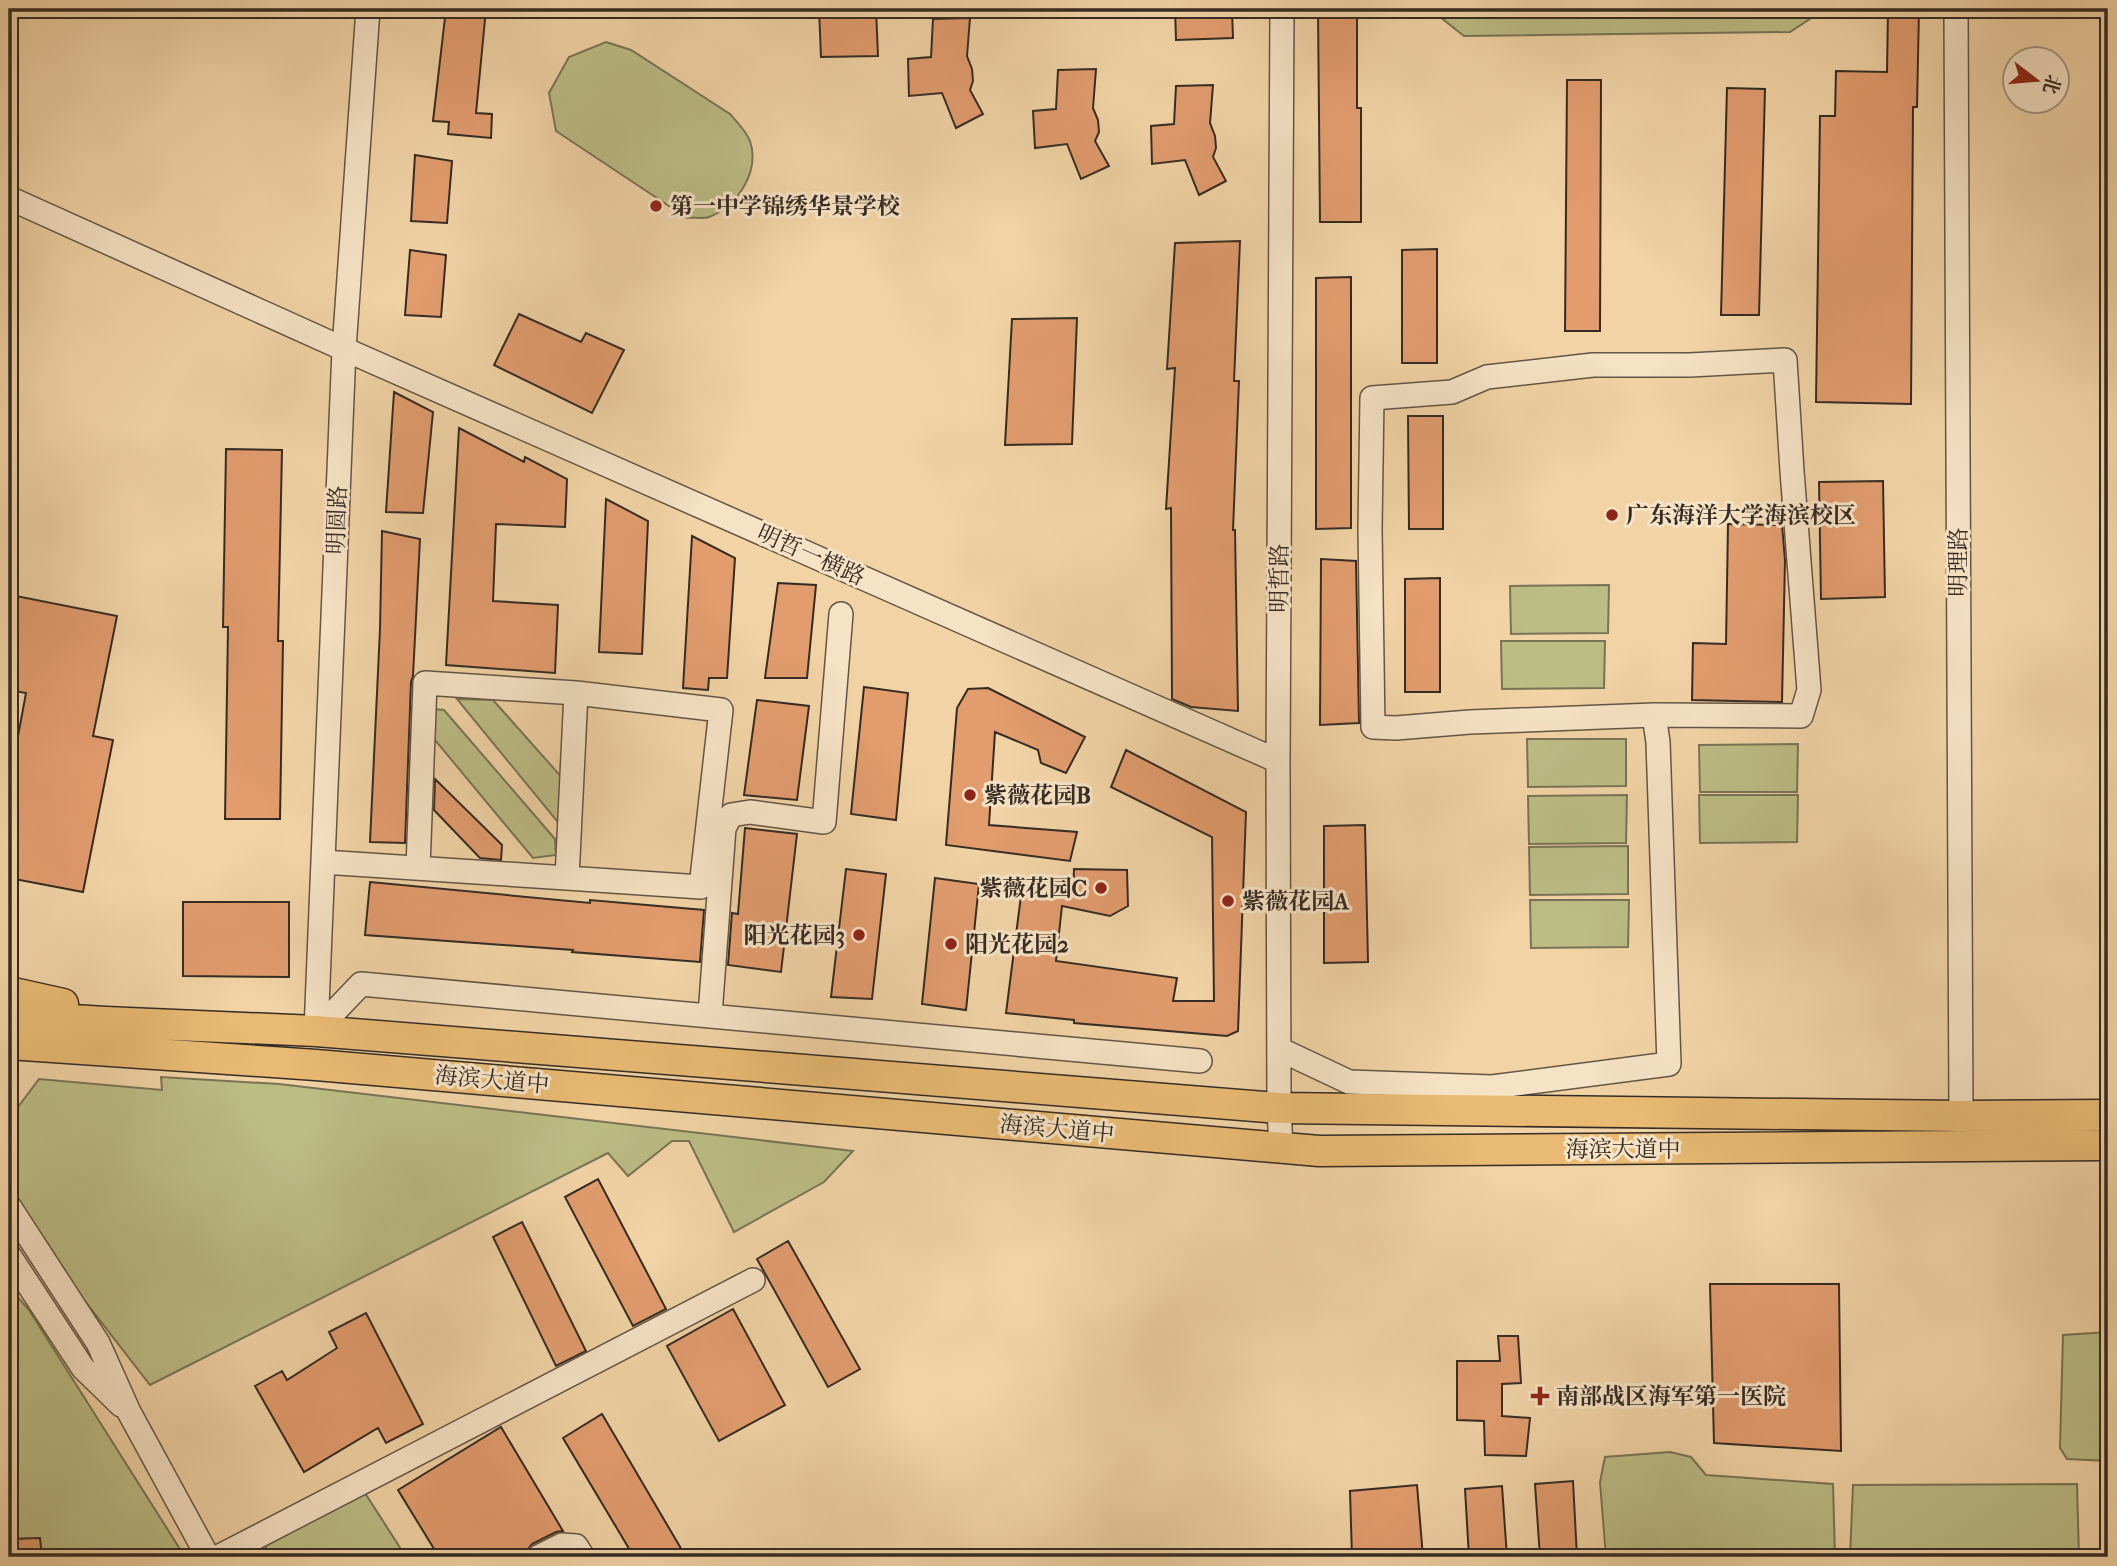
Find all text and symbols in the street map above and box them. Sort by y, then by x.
north arrow [2002,46,2072,116]
text: 北 [2038,72,2065,97]
place label: 第一中学锦绣华景学校 [670,193,900,220]
marker: 第一中学锦绣华景学校 [648,198,664,214]
street label: 明圆路 [322,485,352,555]
place label: 广东海洋大学海滨校区 [1626,502,1856,529]
marker: 广东海洋大学海滨校区 [1604,507,1620,523]
street label: 明哲一横路 [753,519,869,591]
street label: 明理路 [1945,528,1972,597]
street label: 明哲路 [1266,544,1293,613]
place label: 紫薇花园B [984,782,1091,809]
marker: 紫薇花园B [962,787,978,803]
place label: 紫薇花园C [980,875,1087,902]
marker: 紫薇花园C [1093,880,1109,896]
place label: 紫薇花园A [1242,888,1350,915]
marker: 紫薇花园A [1220,893,1236,909]
place label: 阳光花园3 [744,922,845,949]
marker: 阳光花园3 [851,927,867,943]
place label: 阳光花园2 [965,931,1069,958]
marker: 阳光花园2 [943,936,959,952]
street label: 海滨大道中 [434,1062,550,1098]
street label: 海滨大道中 [999,1111,1115,1147]
street label: 海滨大道中 [1566,1136,1681,1163]
place label: 南部战区海军第一医院 [1556,1383,1786,1410]
marker: 南部战区海军第一医院 [1530,1386,1550,1406]

